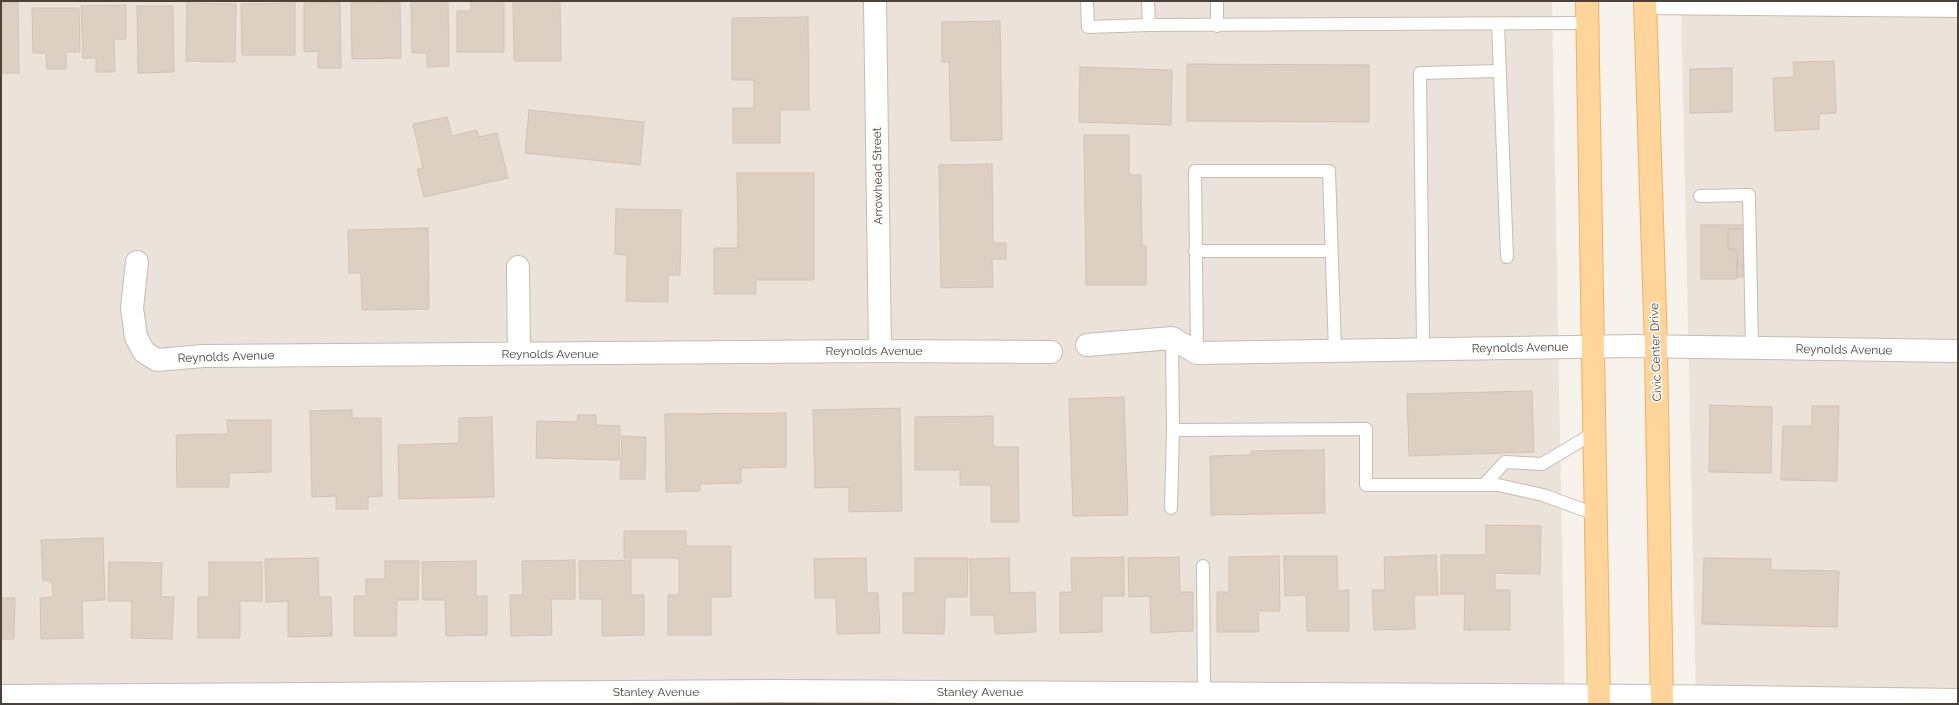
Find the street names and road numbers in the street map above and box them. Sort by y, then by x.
street label: Arrowhead Street [870,127,886,225]
street label: Civic Center Drive [1647,302,1665,402]
street label: Reynolds Avenue [1471,340,1569,356]
street label: Reynolds Avenue [1795,342,1893,358]
street label: Reynolds Avenue [826,344,922,358]
street label: Reynolds Avenue [502,347,598,361]
street label: Reynolds Avenue [177,348,275,366]
street label: Stanley Avenue [613,685,699,699]
street label: Stanley Avenue [937,685,1023,699]

